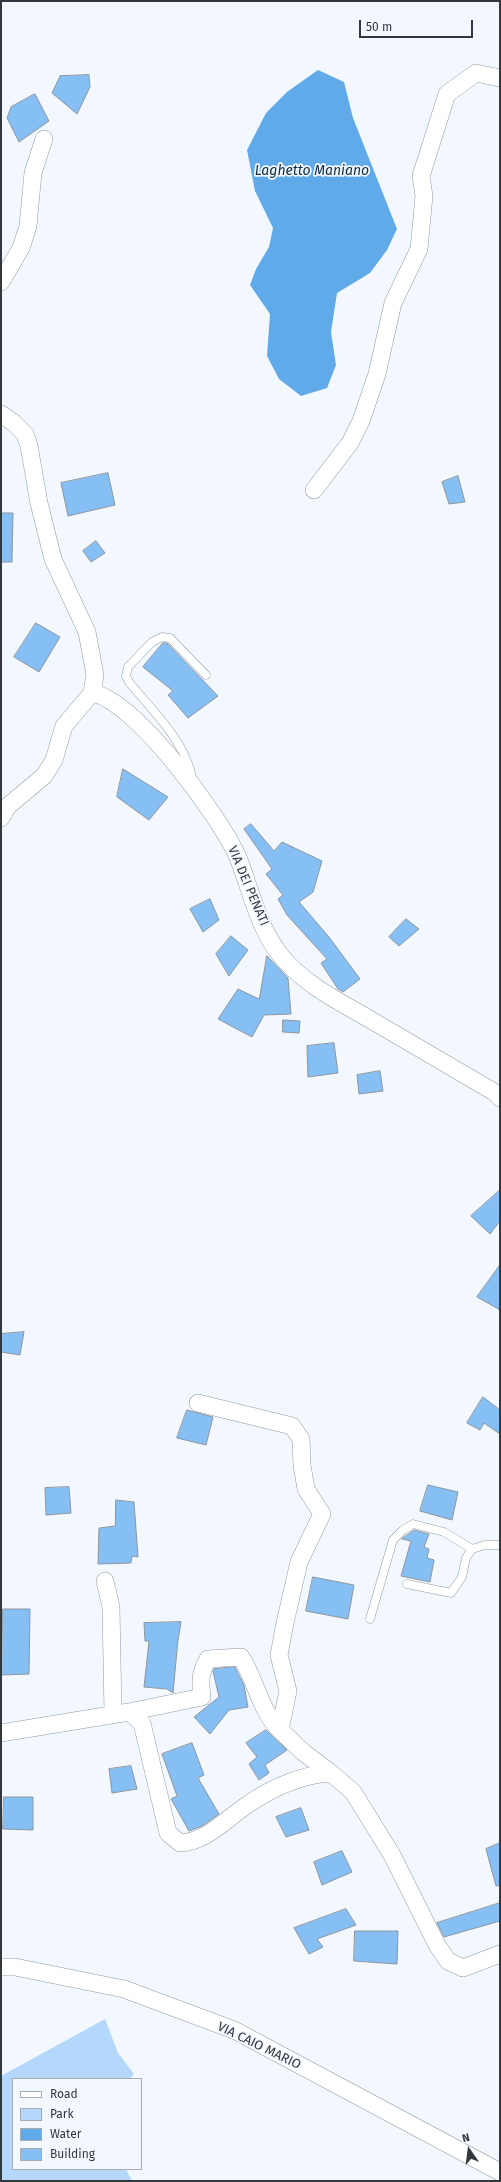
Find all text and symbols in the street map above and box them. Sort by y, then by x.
scale bar [361,12,475,38]
text: 50 m [366,20,392,34]
water label: Laghetto Maniano [255,163,369,179]
street label: VIA DEI PENATI [224,844,272,928]
street label: VIA CAIO MARIO [215,2019,303,2073]
legend [12,2078,142,2170]
text: Road [50,2087,78,2101]
text: Park [50,2107,74,2121]
text: Water [50,2127,81,2141]
north arrow [449,2130,489,2170]
text: N [461,2131,471,2145]
text: Building [50,2147,95,2161]

